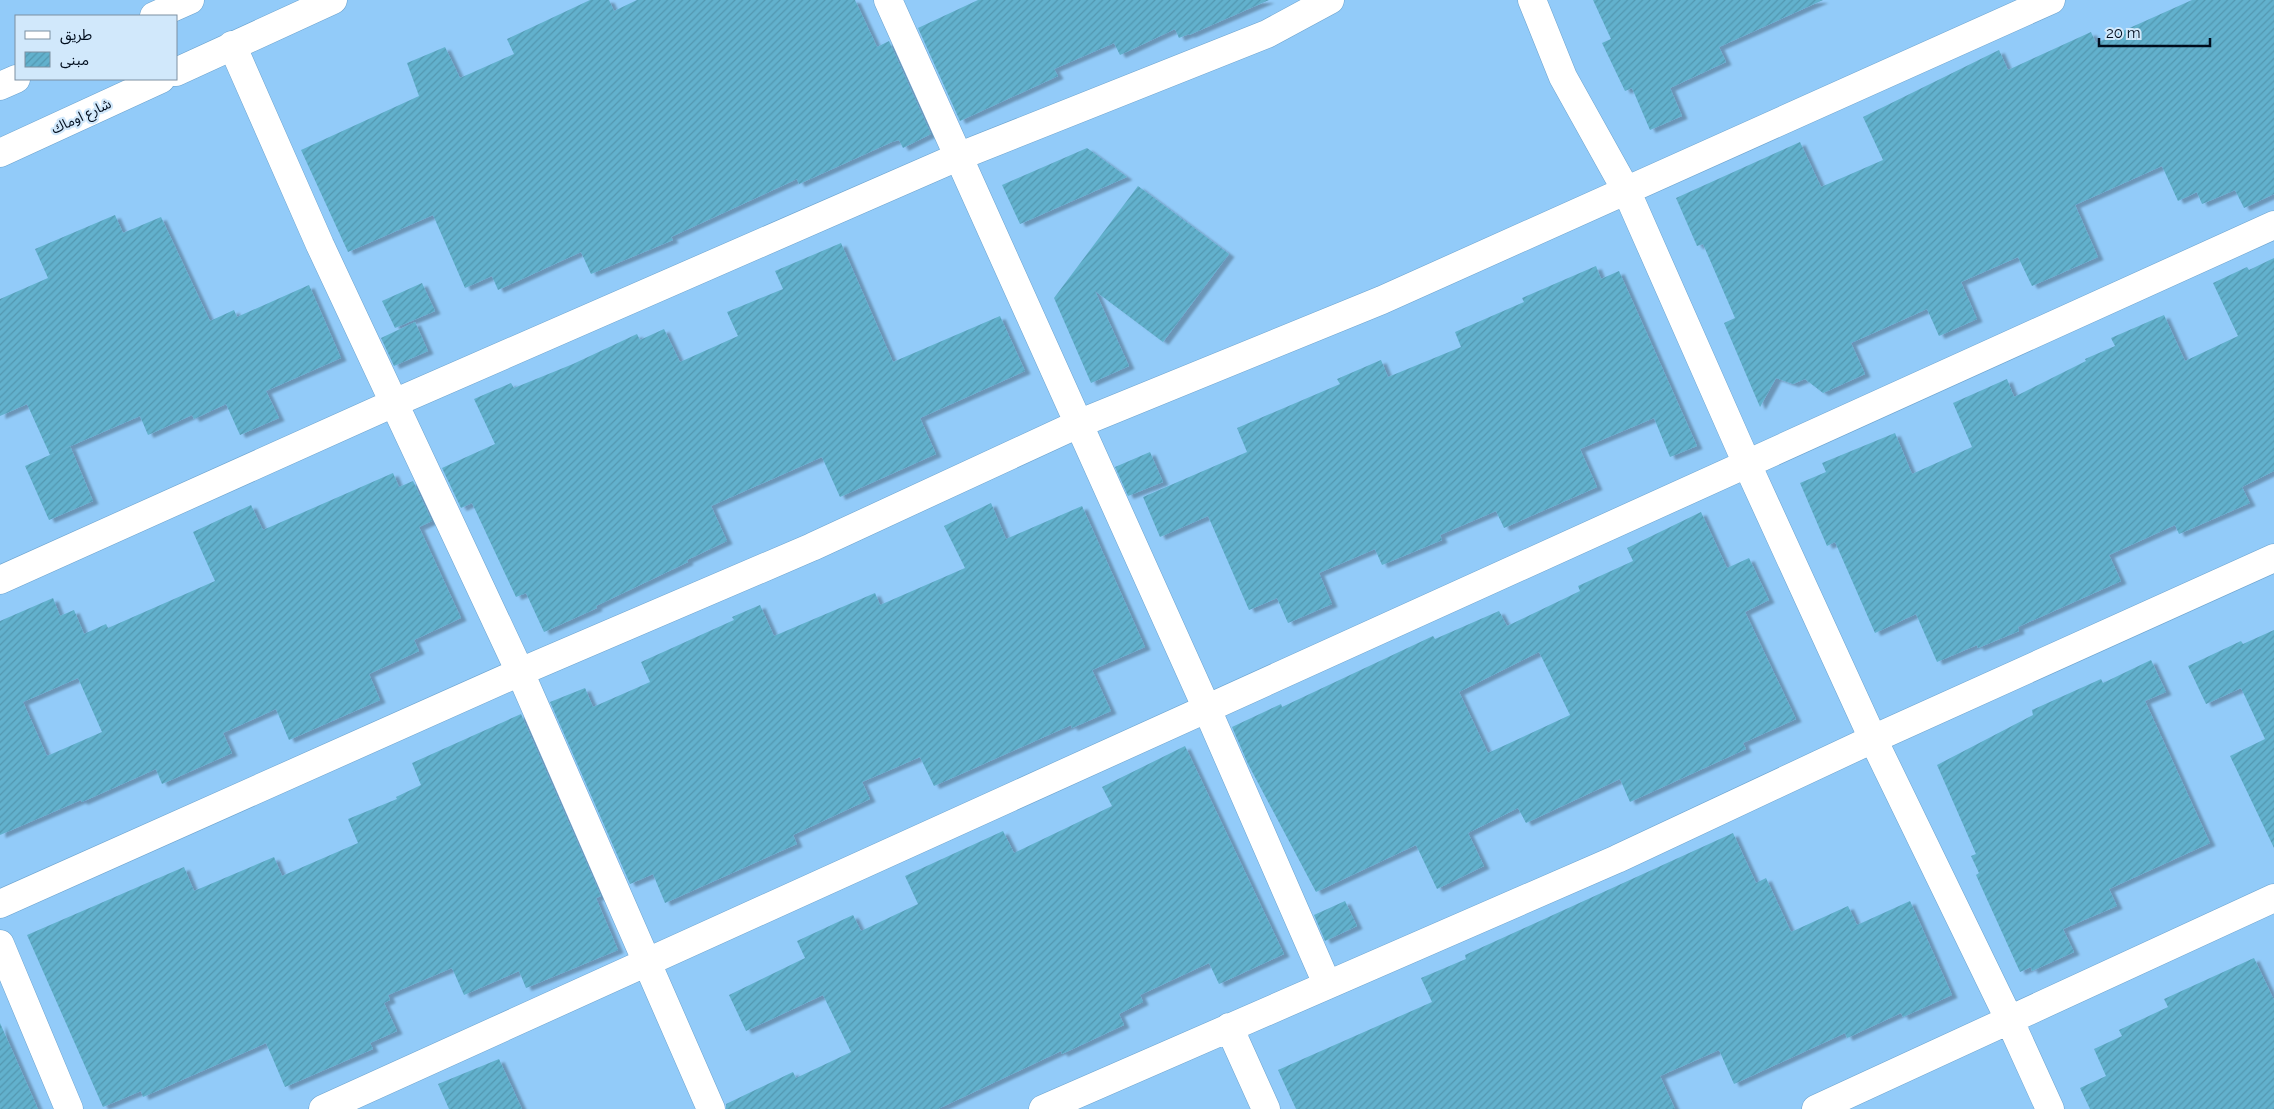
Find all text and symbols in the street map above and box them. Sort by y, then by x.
legend [15,15,178,80]
scale bar [2099,15,2210,47]
text: 20 m [2106,24,2141,42]
text: طريق [60,26,92,45]
text: مبنى [60,51,89,69]
street label: شارع اوماك [49,95,115,140]

